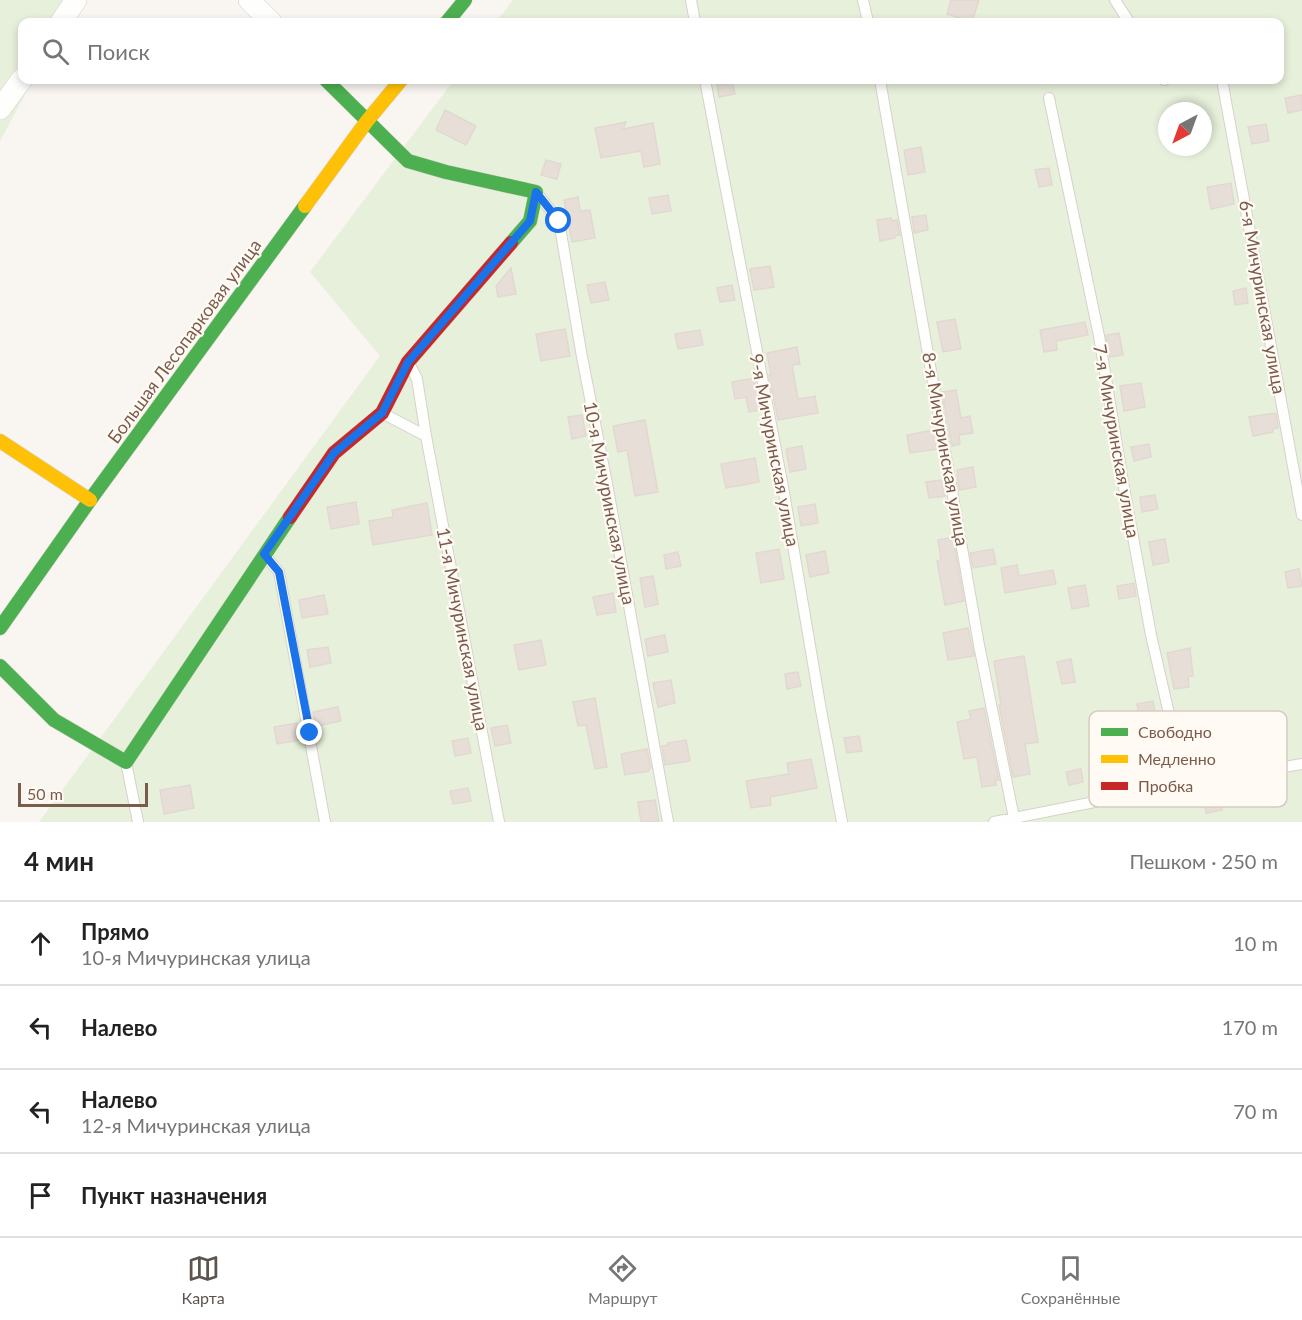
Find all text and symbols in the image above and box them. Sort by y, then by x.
search box [18,18,1284,84]
icon: search [39,35,72,68]
text: Поиск [87,38,150,65]
north arrow [1158,102,1212,156]
street label: 6-я Мичуринская улица [1235,198,1291,396]
route start [545,207,571,233]
street label: Большая Лесопарковая улица [102,235,266,447]
street label: 7-я Мичуринская улица [1089,342,1145,540]
street label: 8-я Мичуринская улица [918,350,974,548]
street label: 9-я Мичуринская улица [745,352,805,548]
street label: 10-я Мичуринская улица [579,399,641,607]
street label: 11-я Мичуринская улица [432,525,494,733]
legend [1089,711,1287,807]
route end [296,719,322,745]
text: Свободно [1138,722,1212,741]
text: Медленно [1138,749,1216,768]
text: Пробка [1138,776,1193,795]
scale bar [18,780,148,808]
text: 50 m [27,784,63,803]
text: 4 мин [24,845,94,877]
text: Пешком · 250 m [1129,849,1278,873]
text: Прямо [81,918,149,945]
icon: ahead [24,927,57,960]
text: 10 m [1233,931,1278,955]
text: 10-я Мичуринская улица [81,945,311,969]
icon: left [24,1011,57,1044]
text: Налево [81,1014,157,1041]
text: 170 m [1222,1015,1278,1039]
text: Налево [81,1086,157,1113]
icon: left [24,1095,57,1128]
text: 70 m [1233,1099,1278,1123]
text: 12-я Мичуринская улица [81,1113,311,1137]
icon: arrive [24,1179,57,1212]
text: Пункт назначения [81,1182,267,1209]
tab: Карта [182,1252,225,1307]
tab: Маршрут [588,1252,658,1307]
tab: Сохранённые [1021,1252,1120,1307]

